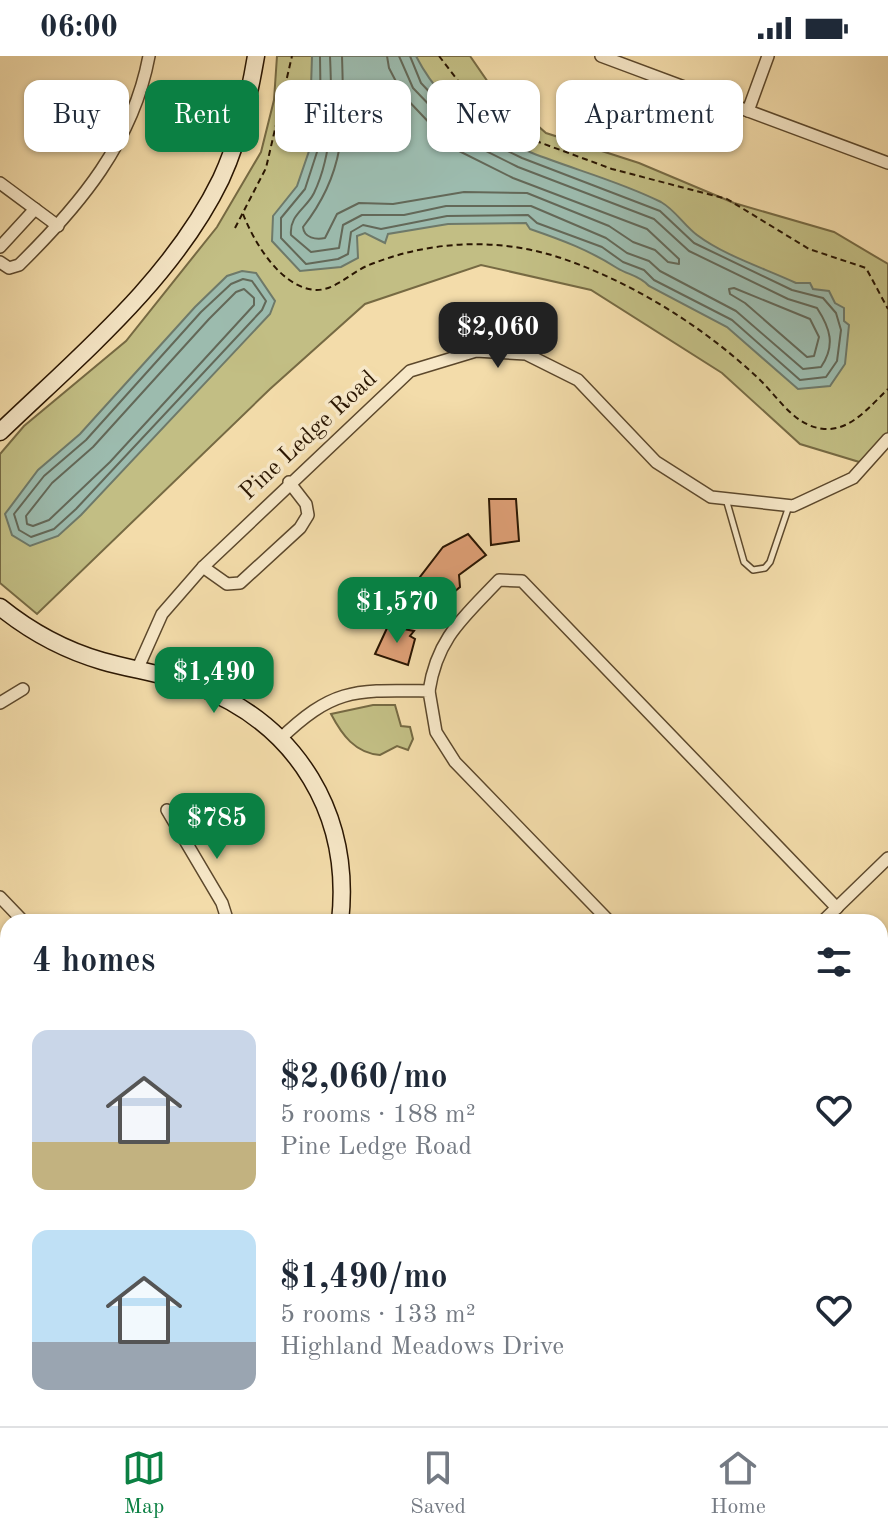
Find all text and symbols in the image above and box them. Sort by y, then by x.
text: 06:00 [40,13,118,43]
chip: Buy [24,80,129,152]
chip: Rent [145,80,259,152]
chip: Filters [275,80,411,152]
chip: New [427,80,540,152]
chip: Apartment [556,80,743,152]
pin: $2,060 [433,302,563,370]
text: $2,060 [457,315,539,341]
street label: Pine Ledge Road [236,367,382,505]
pin: $1,570 [332,577,462,645]
text: $1,570 [356,590,438,616]
pin: $1,490 [149,647,279,715]
text: $1,490 [173,660,255,686]
pin: $785 [170,793,264,861]
text: $785 [187,806,247,832]
icon: filters [812,940,856,984]
text: 4 homes [32,945,155,979]
text: $2,060/mo [280,1061,448,1095]
icon: home [96,1062,192,1158]
icon: heart [812,1088,856,1132]
text: 5 rooms · 188 m² [280,1102,476,1128]
text: Pine Ledge Road [280,1134,472,1160]
text: $1,490/mo [280,1261,448,1295]
icon: home [96,1262,192,1358]
icon: heart [812,1288,856,1332]
text: 5 rooms · 133 m² [280,1302,476,1328]
text: Highland Meadows Drive [280,1334,564,1360]
tab: Map [122,1446,166,1521]
tab: Saved [410,1446,466,1521]
tab: Home [710,1446,766,1521]

